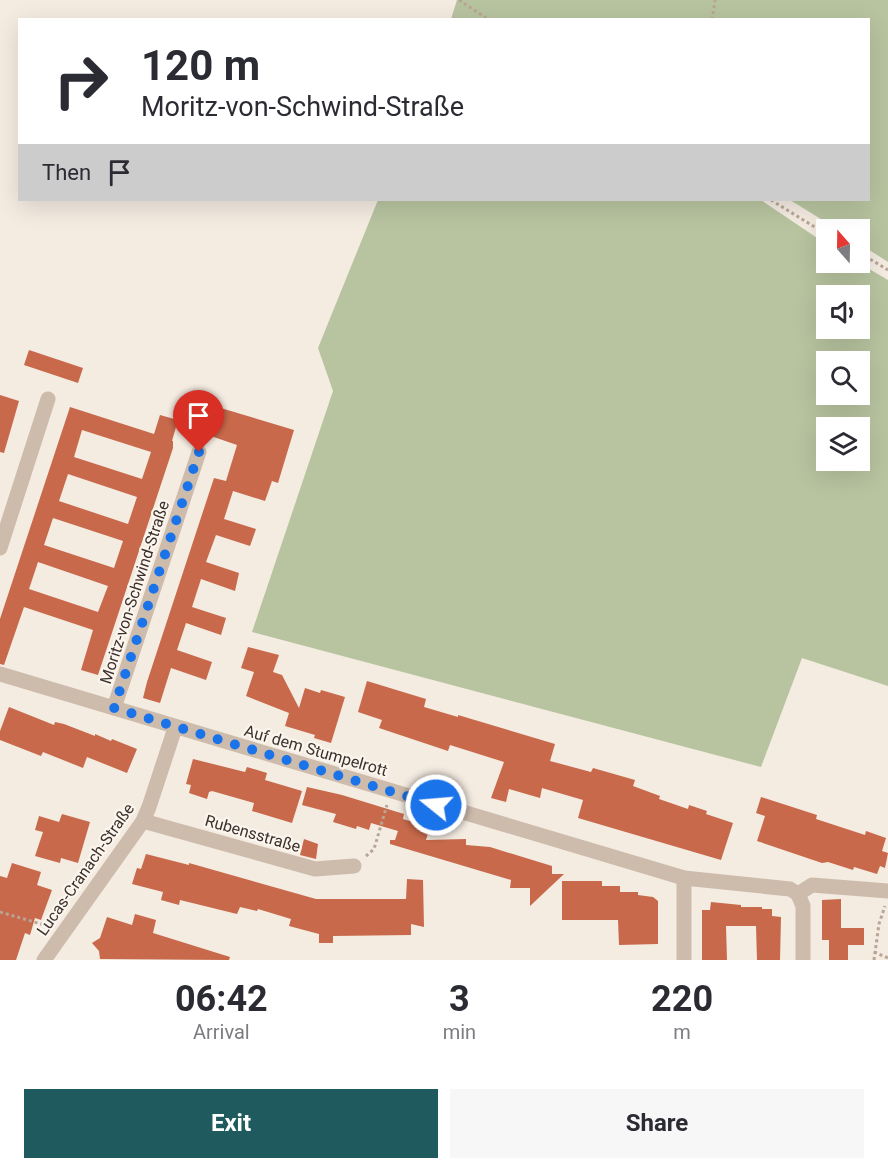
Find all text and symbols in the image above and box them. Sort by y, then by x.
text: 120 m [141,41,260,90]
icon: right [42,42,120,120]
text: Moritz-von-Schwind-Straße [141,91,464,123]
icon: arrive [103,156,136,189]
text: Then [42,160,91,185]
north arrow [816,219,870,273]
map controls [816,219,870,471]
button: sound [816,285,870,339]
button: search [816,351,870,405]
pin [173,390,224,452]
icon: arrive [182,399,215,432]
button: layers [816,417,870,471]
street label: Moritz-von-Schwind-Straße [96,498,173,686]
street label: Auf dem Stumpelrott [242,721,390,780]
position arrow [404,773,468,837]
street label: Lucas-Cranach-Straße [33,800,138,939]
street label: Rubensstraße [203,811,303,856]
text: 06:42 [175,978,268,1020]
text: 3 [449,978,470,1020]
text: 220 [651,978,713,1020]
text: Arrival [193,1020,250,1044]
text: min [443,1020,476,1044]
text: m [673,1020,691,1044]
button: Exit [24,1089,438,1158]
button: Share [450,1089,864,1158]

